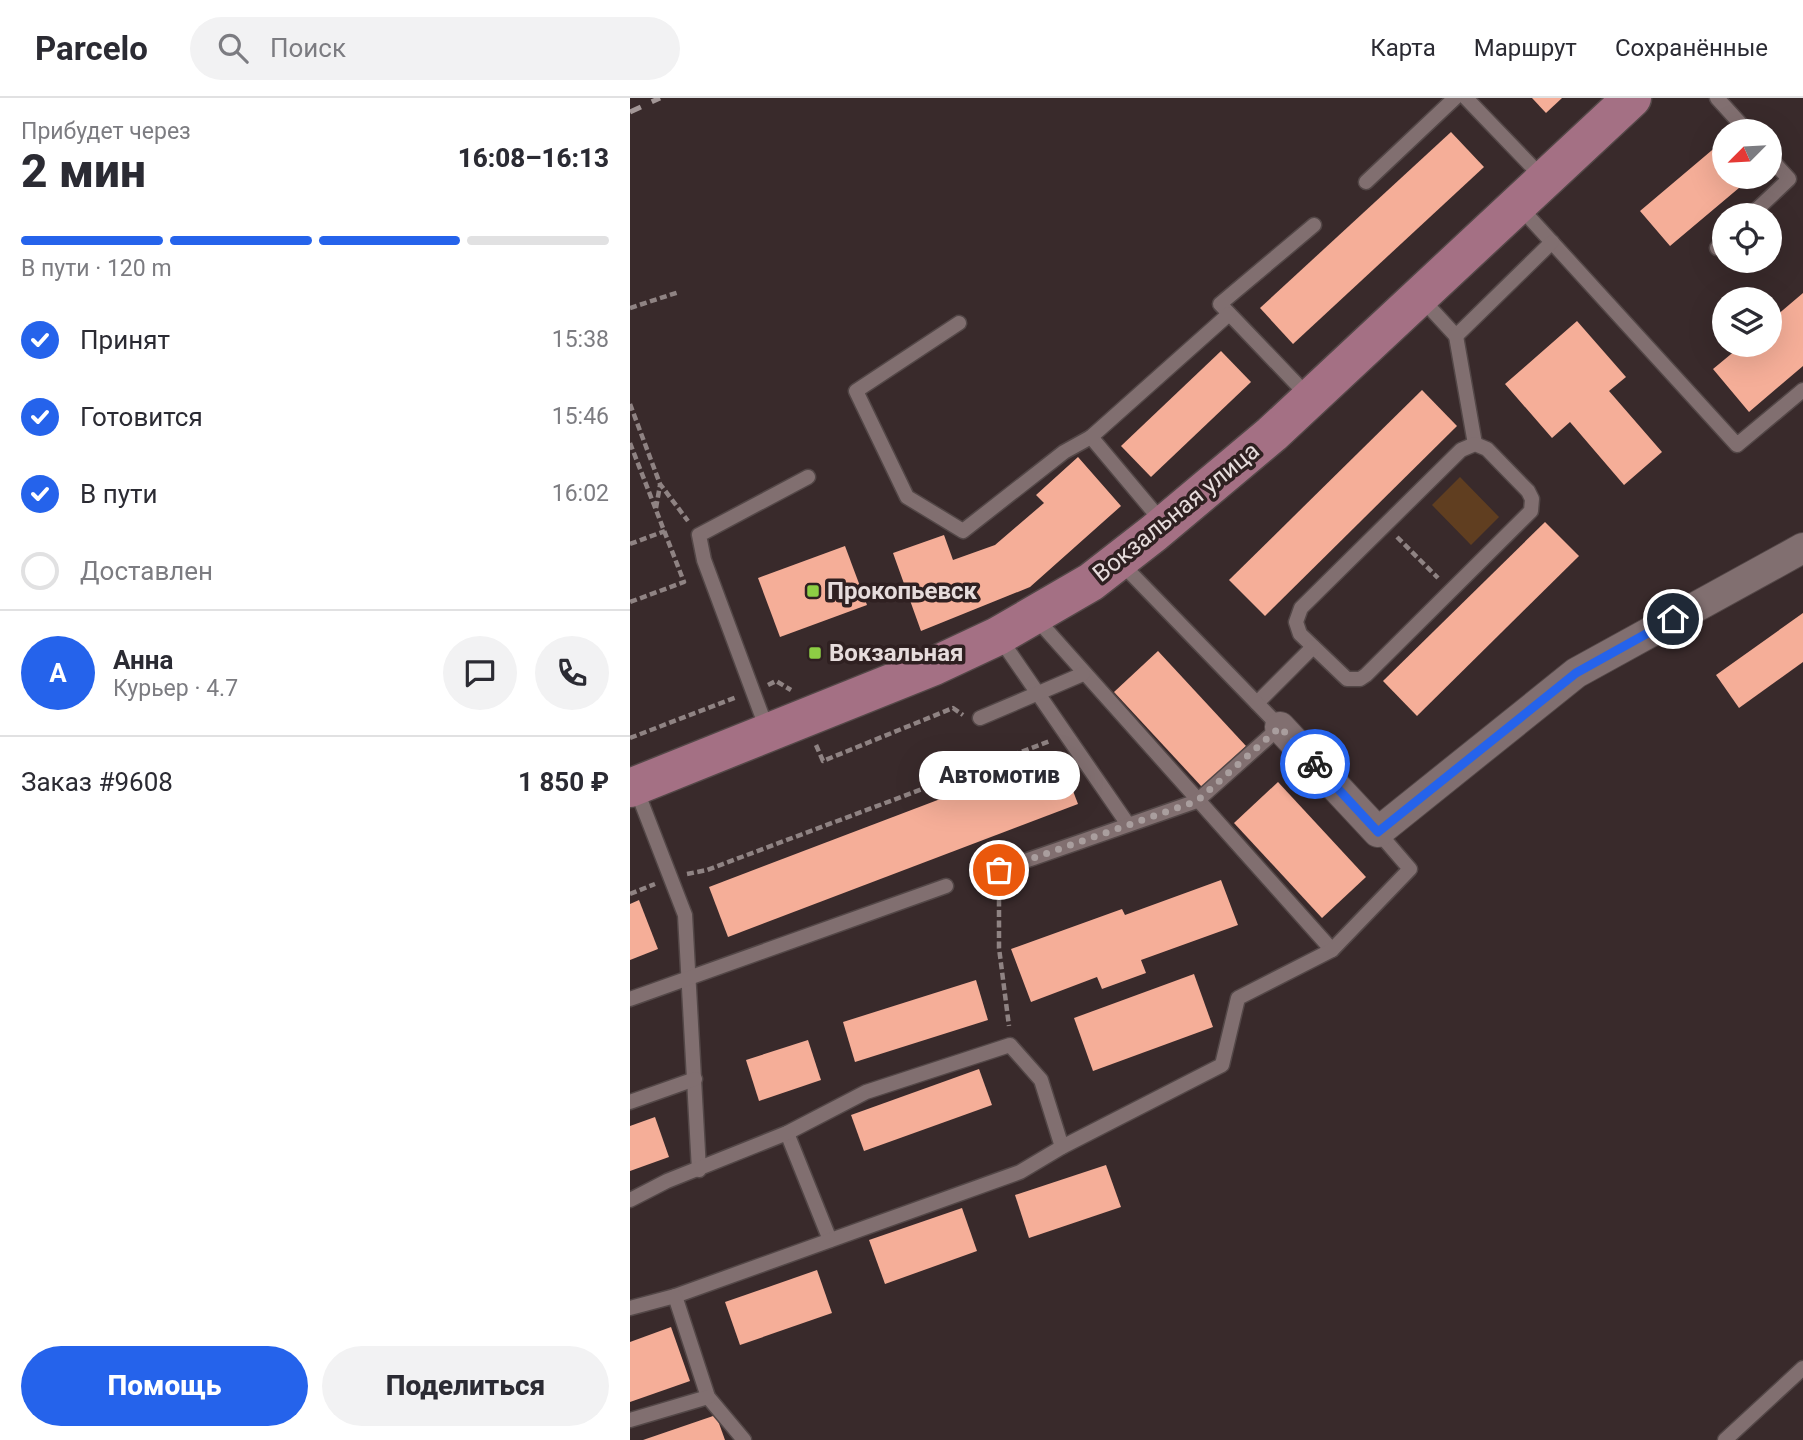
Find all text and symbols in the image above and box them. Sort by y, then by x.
search box [190,17,680,80]
text: Parcelo [35,29,148,68]
icon: search [214,29,252,67]
text: Поиск [270,33,346,63]
text: Карта [1370,34,1436,62]
text: Маршрут [1474,34,1577,62]
text: Сохранённые [1615,34,1768,62]
text: Прибудет через [21,118,191,145]
north arrow [1712,119,1782,189]
map controls [1712,119,1782,357]
text: 16:08–16:13 [458,143,609,173]
text: 2 мин [21,144,146,198]
button: locate [1712,203,1782,273]
text: В пути · 120 m [21,255,172,282]
button: layers [1712,287,1782,357]
icon: check [21,321,59,359]
text: Принят [80,325,170,355]
text: 15:38 [552,326,609,353]
icon: check [21,398,59,436]
text: Готовится [80,402,203,432]
text: 15:46 [552,403,609,430]
street label: Вокзальная улица [1087,436,1265,588]
icon: check [21,475,59,513]
text: В пути [80,479,157,509]
text: 16:02 [552,480,609,507]
text: Доставлен [80,556,213,586]
place label: Прокопьевск [827,577,978,605]
marker: Прокопьевск [805,583,821,599]
pin [1643,589,1703,649]
icon: home [1654,600,1692,638]
button: chat [443,636,517,710]
button: phone [535,636,609,710]
place label: Вокзальная [829,639,963,667]
text: Анна [113,645,173,675]
marker: Вокзальная [807,645,823,661]
text: А [49,658,67,688]
text: Курьер · 4.7 [113,675,238,702]
courier [1280,729,1350,799]
icon: bike [1296,745,1334,783]
callout: Автомотив [918,751,1080,800]
text: Автомотив [939,762,1060,789]
text: Заказ #9608 [21,767,173,797]
text: 1 850 ₽ [518,767,609,797]
pin [969,840,1029,900]
icon: bag [980,851,1018,889]
button: Помощь [21,1346,308,1426]
button: Поделиться [322,1346,609,1426]

